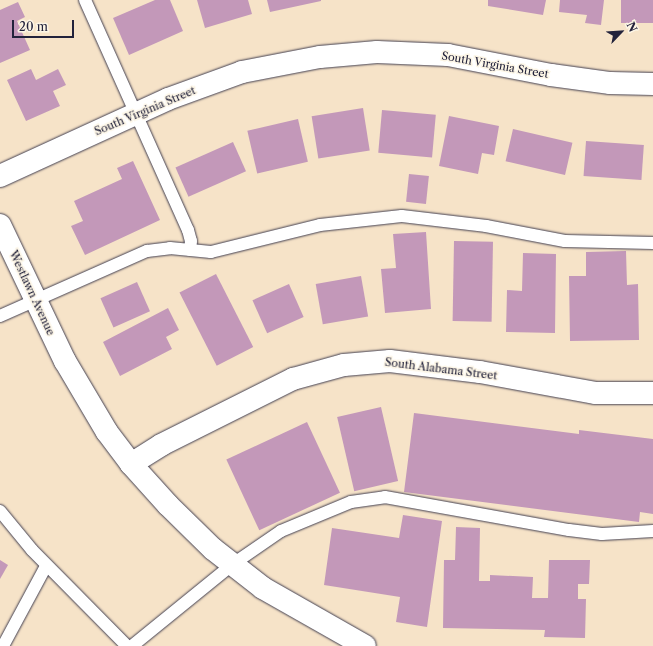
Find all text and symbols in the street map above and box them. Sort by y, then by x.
scale bar [14,12,76,38]
north arrow [601,12,641,52]
text: 20 m [19,19,48,34]
text: N [624,20,640,34]
street label: South Virginia Street [440,49,550,81]
street label: South Virginia Street [92,84,198,138]
street label: Westlawn Avenue [6,248,58,338]
street label: South Alabama Street [384,356,498,382]

